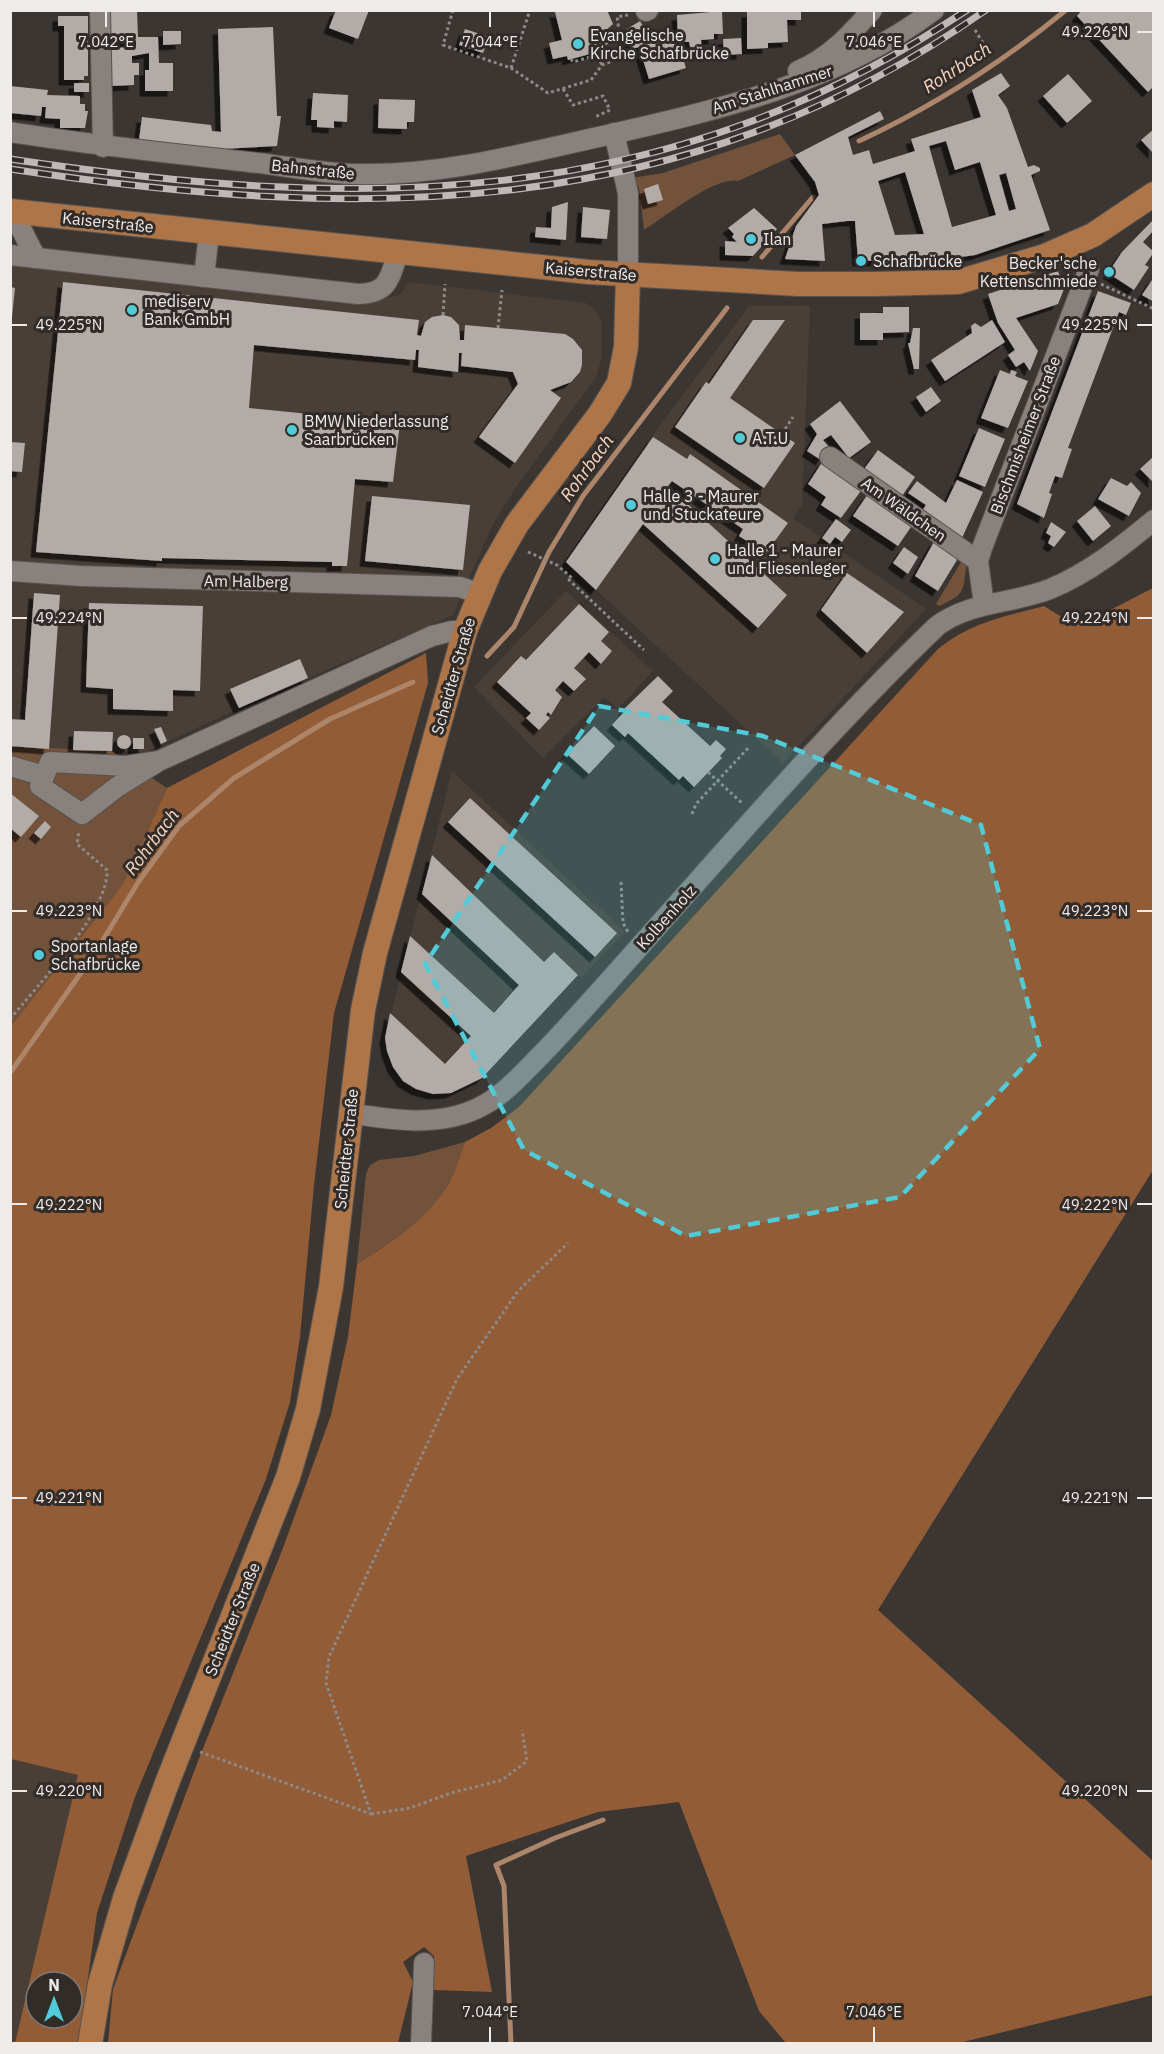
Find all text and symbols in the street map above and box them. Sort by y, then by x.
text: 49.226°N [1062,22,1128,41]
place label: Evangelische Kirche Schafbrücke [590,25,729,63]
text: 7.042°E [78,32,134,51]
text: 7.044°E [462,32,518,51]
text: 7.046°E [846,32,902,51]
marker: Evangelische Kirche Schafbrücke [571,37,585,51]
water label: Rohrbach [918,37,995,98]
street label: Am Stahlhammer [709,60,835,118]
street label: Bahnstraße [270,155,356,183]
street label: Kaiserstraße [61,207,155,237]
place label: Ilan [763,229,791,249]
marker: Ilan [744,232,758,246]
place label: Schafbrücke [873,251,963,271]
place label: Becker'sche Kettenschmiede [980,253,1097,291]
marker: Schafbrücke [854,254,868,268]
street label: Kaiserstraße [545,257,638,285]
marker: Becker'sche Kettenschmiede [1102,265,1116,279]
place label: mediserv Bank GmbH [144,291,230,329]
marker: mediserv Bank GmbH [125,303,139,317]
text: 49.225°N [36,315,102,334]
text: 49.225°N [1062,315,1128,334]
street label: Bischmisheimer Straße [986,353,1064,517]
place label: BMW Niederlassung Saarbrücken [304,411,449,449]
marker: BMW Niederlassung Saarbrücken [285,423,299,437]
place label: A.T.U [752,428,788,448]
water label: Rohrbach [555,430,619,506]
marker: A.T.U [733,431,747,445]
street label: Am Wäldchen [858,472,950,546]
place label: Halle 3 - Maurer und Stuckateure [643,486,761,524]
marker: Halle 3 - Maurer und Stuckateure [624,498,638,512]
place label: Halle 1 - Maurer und Fliesenleger [727,540,846,578]
marker: Halle 1 - Maurer und Fliesenleger [708,552,722,566]
street label: Am Halberg [204,570,289,592]
text: 49.224°N [36,608,102,627]
text: 49.224°N [1062,608,1128,627]
street label: Scheidter Straße [427,615,479,737]
water label: Rohrbach [119,804,184,879]
street label: Kolbenholz [632,881,700,953]
text: 49.223°N [36,901,102,920]
text: 49.223°N [1062,901,1128,920]
place label: Sportanlage Schafbrücke [51,936,141,974]
marker: Sportanlage Schafbrücke [32,948,46,962]
street label: Scheidter Straße [330,1088,362,1210]
text: 49.222°N [36,1195,102,1214]
text: 49.222°N [1062,1195,1128,1214]
text: 49.221°N [36,1488,102,1507]
text: 49.221°N [1062,1488,1128,1507]
street label: Scheidter Straße [200,1559,264,1679]
text: 49.220°N [36,1781,102,1800]
text: 49.220°N [1062,1781,1128,1800]
north arrow [24,1970,84,2030]
text: N [48,1975,60,1995]
text: 7.044°E [462,2002,518,2021]
text: 7.046°E [846,2002,902,2021]

